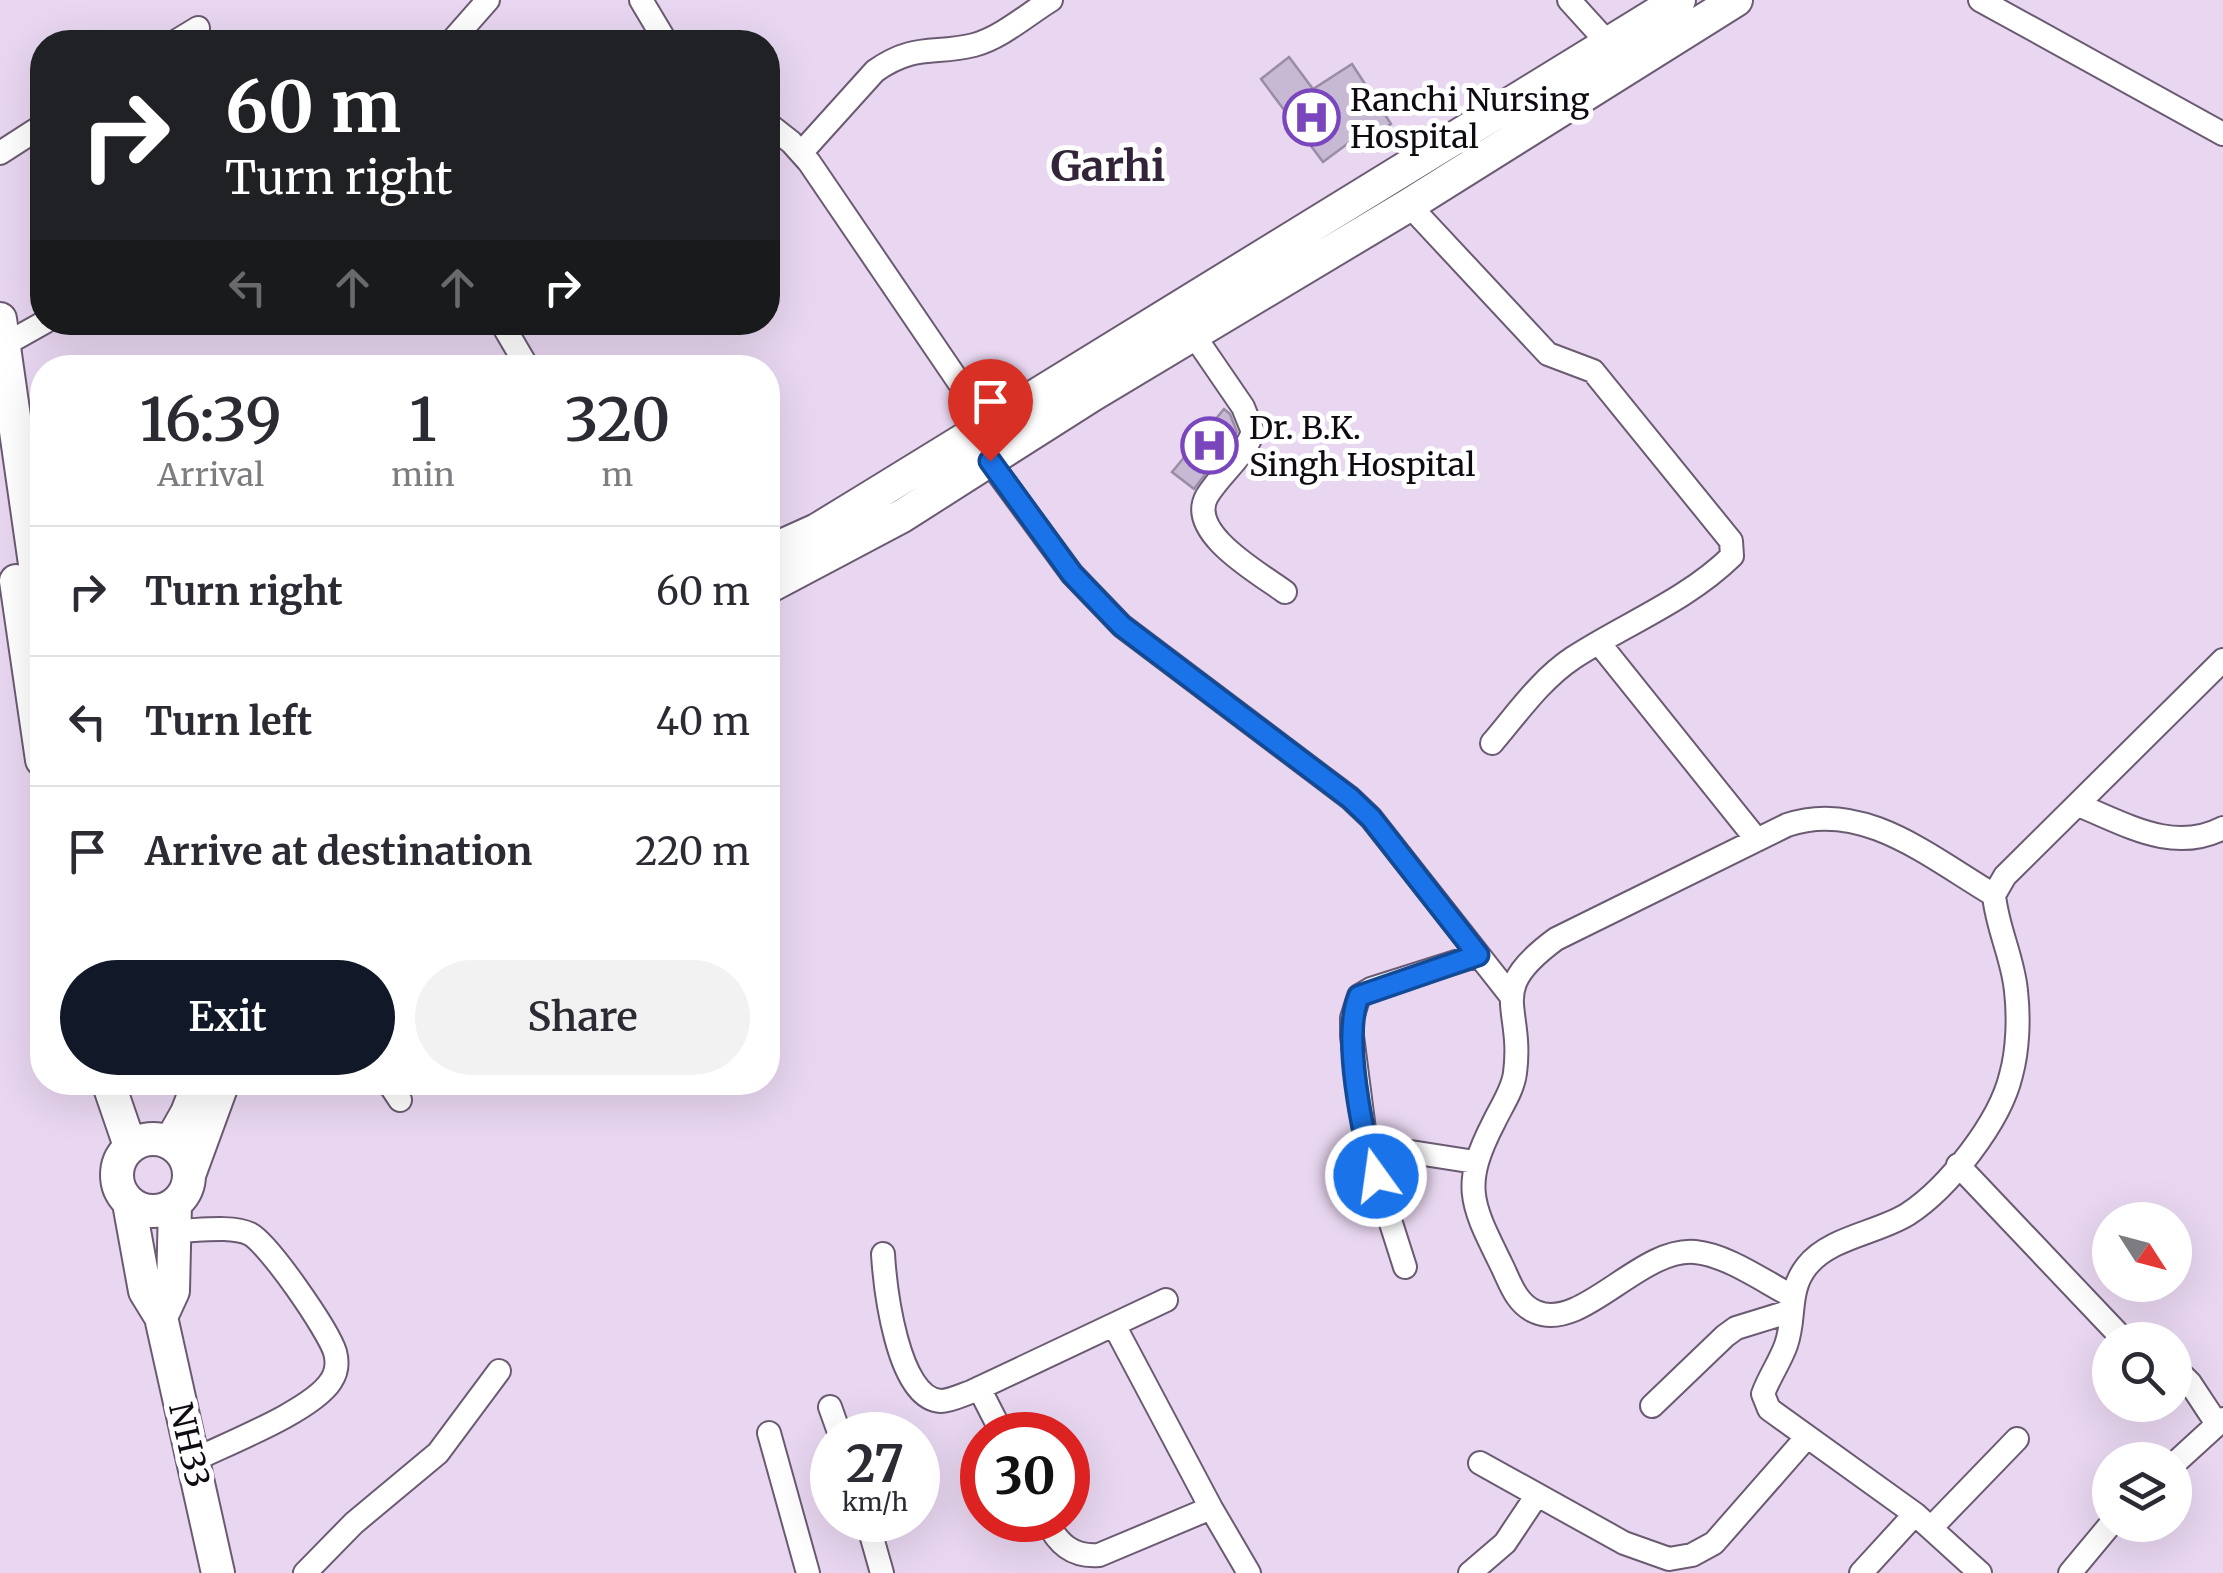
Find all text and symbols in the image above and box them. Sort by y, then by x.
text: 60 m [225,63,401,151]
icon: right [60,70,190,200]
place label: Ranchi Nursing Hospital [1350,80,1589,157]
hospital icon: Ranchi Nursing Hospital [1281,88,1341,148]
district label: Garhi [1051,140,1165,192]
text: Turn right [225,150,453,206]
icon: left [220,260,275,315]
icon: ahead [325,260,380,315]
icon: ahead [430,260,485,315]
icon: right [535,260,590,315]
pin [948,359,1033,462]
icon: arrive [963,374,1018,429]
text: 16:39 [140,382,282,457]
text: 1 [409,382,437,457]
text: 320 [564,382,670,457]
place label: Dr. B.K. Singh Hospital [1249,408,1475,485]
hospital icon: Dr. B.K. Singh Hospital [1180,416,1240,476]
text: Arrival [157,455,264,495]
text: min [391,455,455,495]
text: m [601,455,633,495]
icon: right [60,564,115,619]
text: Turn right [145,568,343,615]
text: 60 m [656,568,750,615]
icon: left [60,694,115,749]
text: Turn left [145,698,312,745]
text: 40 m [656,698,750,745]
icon: arrive [60,824,115,879]
text: Arrive at destination [145,828,532,875]
text: 220 m [635,828,750,875]
button: Exit [60,960,395,1075]
button: Share [415,960,750,1075]
position arrow [1324,1124,1428,1228]
north arrow [2092,1202,2192,1302]
map controls [2092,1202,2192,1542]
button: search [2092,1322,2192,1422]
street label: NH33 [160,1399,218,1491]
speed limit sign: 30 [960,1412,1090,1542]
text: 27 [846,1433,904,1496]
button: layers [2092,1442,2192,1542]
text: km/h [842,1486,908,1518]

